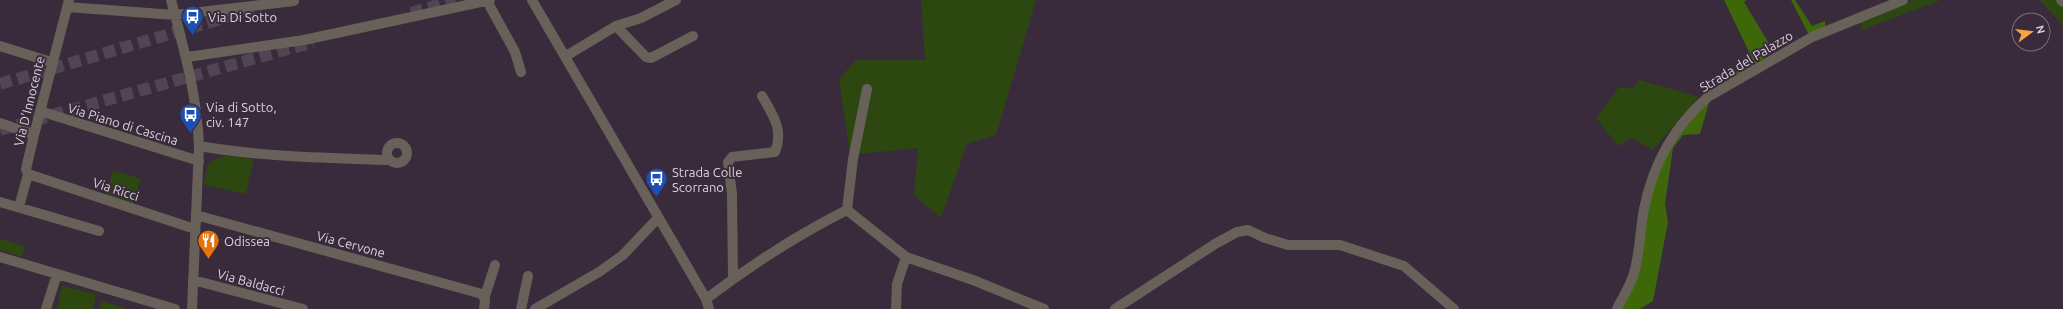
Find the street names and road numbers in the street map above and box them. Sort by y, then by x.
street label: Strada del Palazzo [1697,28,1795,94]
street label: Via D'Innocente [11,55,47,147]
street label: Via Piano di Cascina [66,101,180,147]
street label: Via Ricci [91,175,141,203]
street label: Via Cervone [315,228,387,260]
street label: Via Baldacci [216,266,286,298]

